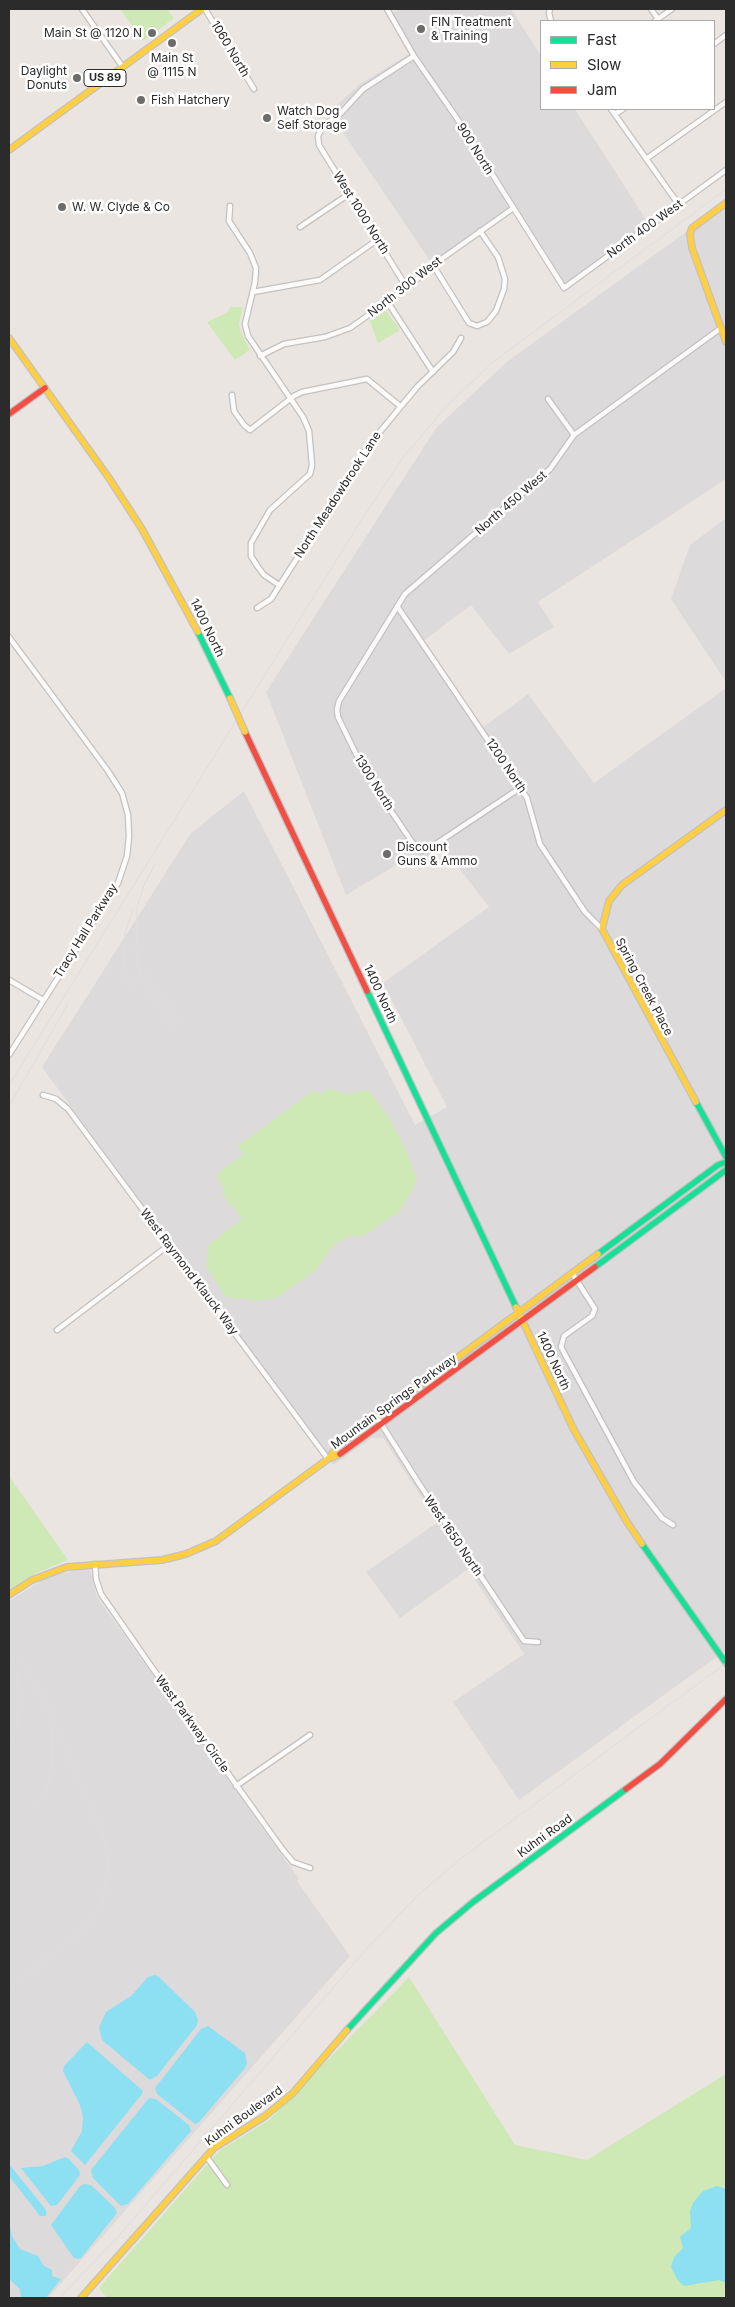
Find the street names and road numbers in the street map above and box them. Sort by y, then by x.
street label: 1060 North [208,18,252,80]
road number: US 89 [84,70,126,86]
street label: 900 North [454,121,496,177]
street label: West 1000 North [330,169,392,257]
street label: North 400 West [604,197,686,261]
street label: North 300 West [365,254,445,320]
street label: North Meadowbrook Lane [292,429,384,561]
street label: North 450 West [472,468,550,538]
street label: 1400 North [187,596,227,660]
street label: 1200 North [483,736,529,796]
street label: 1300 North [351,753,397,813]
street label: Tracy Hall Parkway [51,881,121,981]
street label: Spring Creek Place [612,936,676,1038]
street label: 1400 North [360,962,400,1026]
street label: West Raymond Klauck Way [137,1206,241,1338]
street label: 1400 North [533,1329,573,1393]
street label: Mountain Springs Parkway [328,1352,460,1452]
street label: West 1650 North [421,1493,485,1579]
street label: West Parkway Circle [152,1673,232,1775]
street label: Kuhni Road [515,1811,575,1861]
street label: Kuhni Boulevard [203,2083,285,2149]

